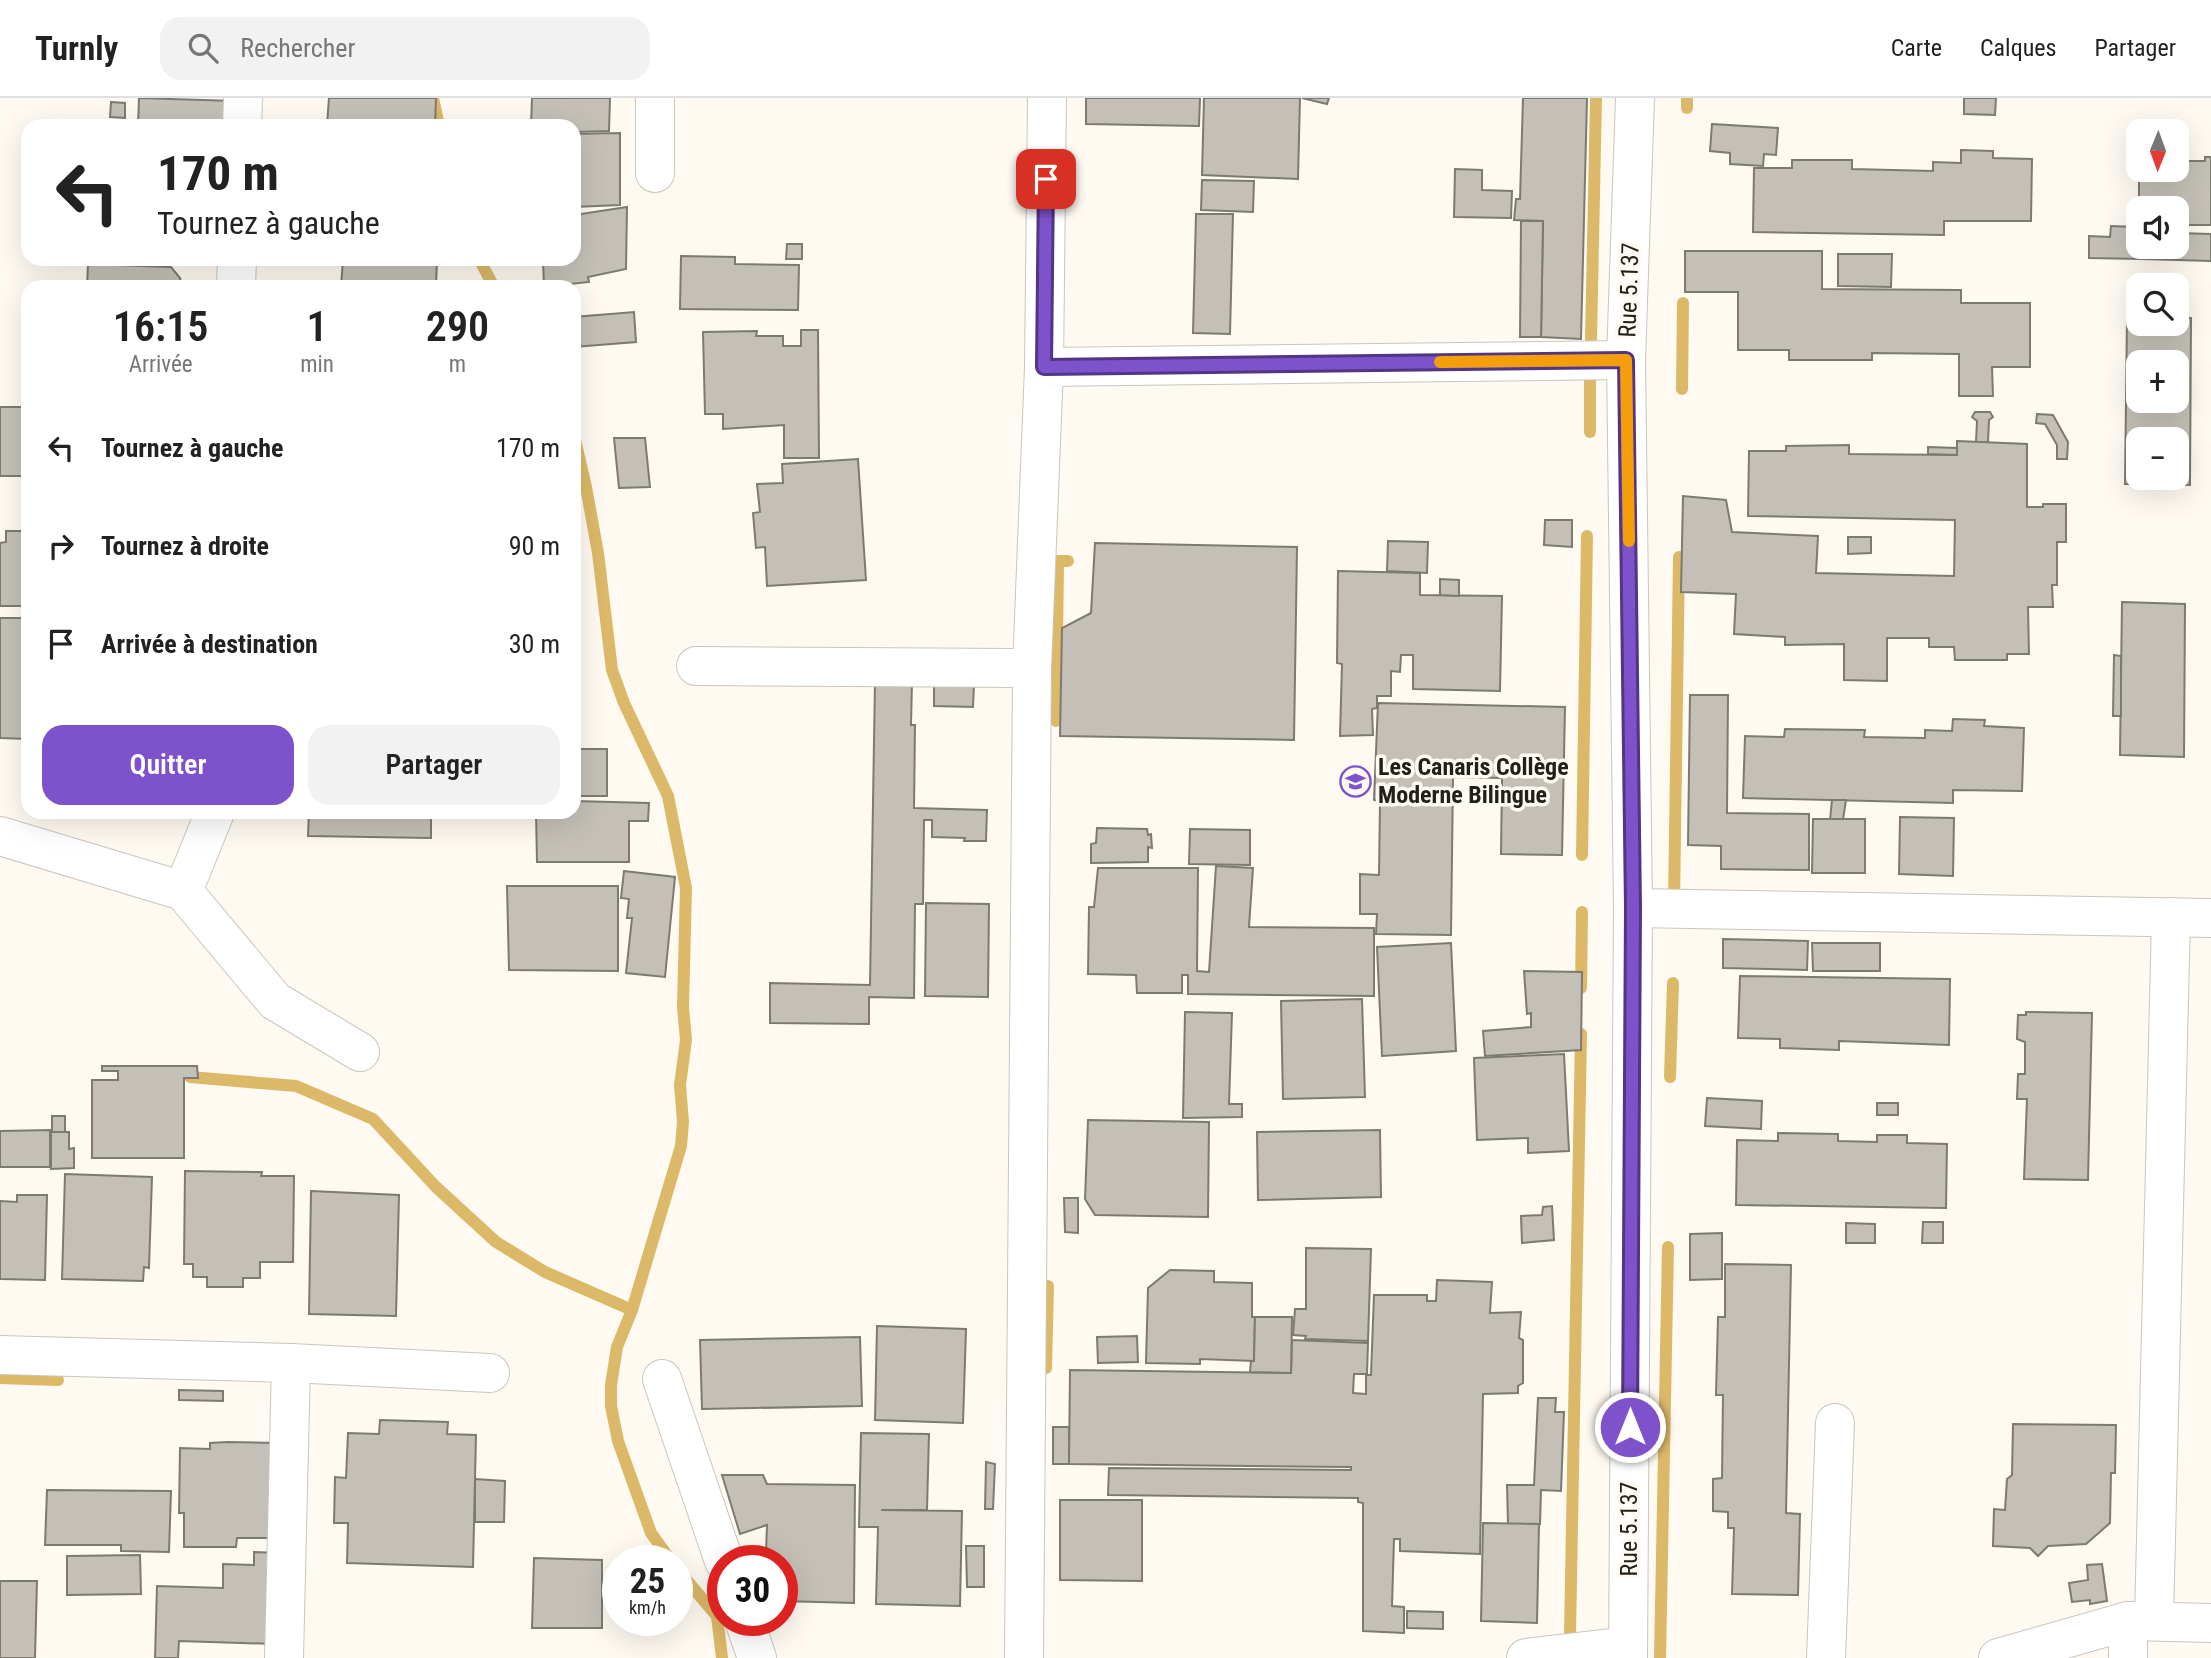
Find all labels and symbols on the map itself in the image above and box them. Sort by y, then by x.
north arrow [2126,119,2189,182]
pin [1016,149,1076,209]
street label: Rue 5.137 [1613,242,1645,338]
place label: Les Canaris Collège Moderne Bilingue [1378,753,1569,809]
school or university icon: Les Canaris Collège Moderne Bilingue [1338,764,1372,798]
position arrow [1593,1390,1667,1464]
street label: Rue 5.137 [1615,1482,1643,1576]
speed limit sign: 30 [707,1545,798,1636]

